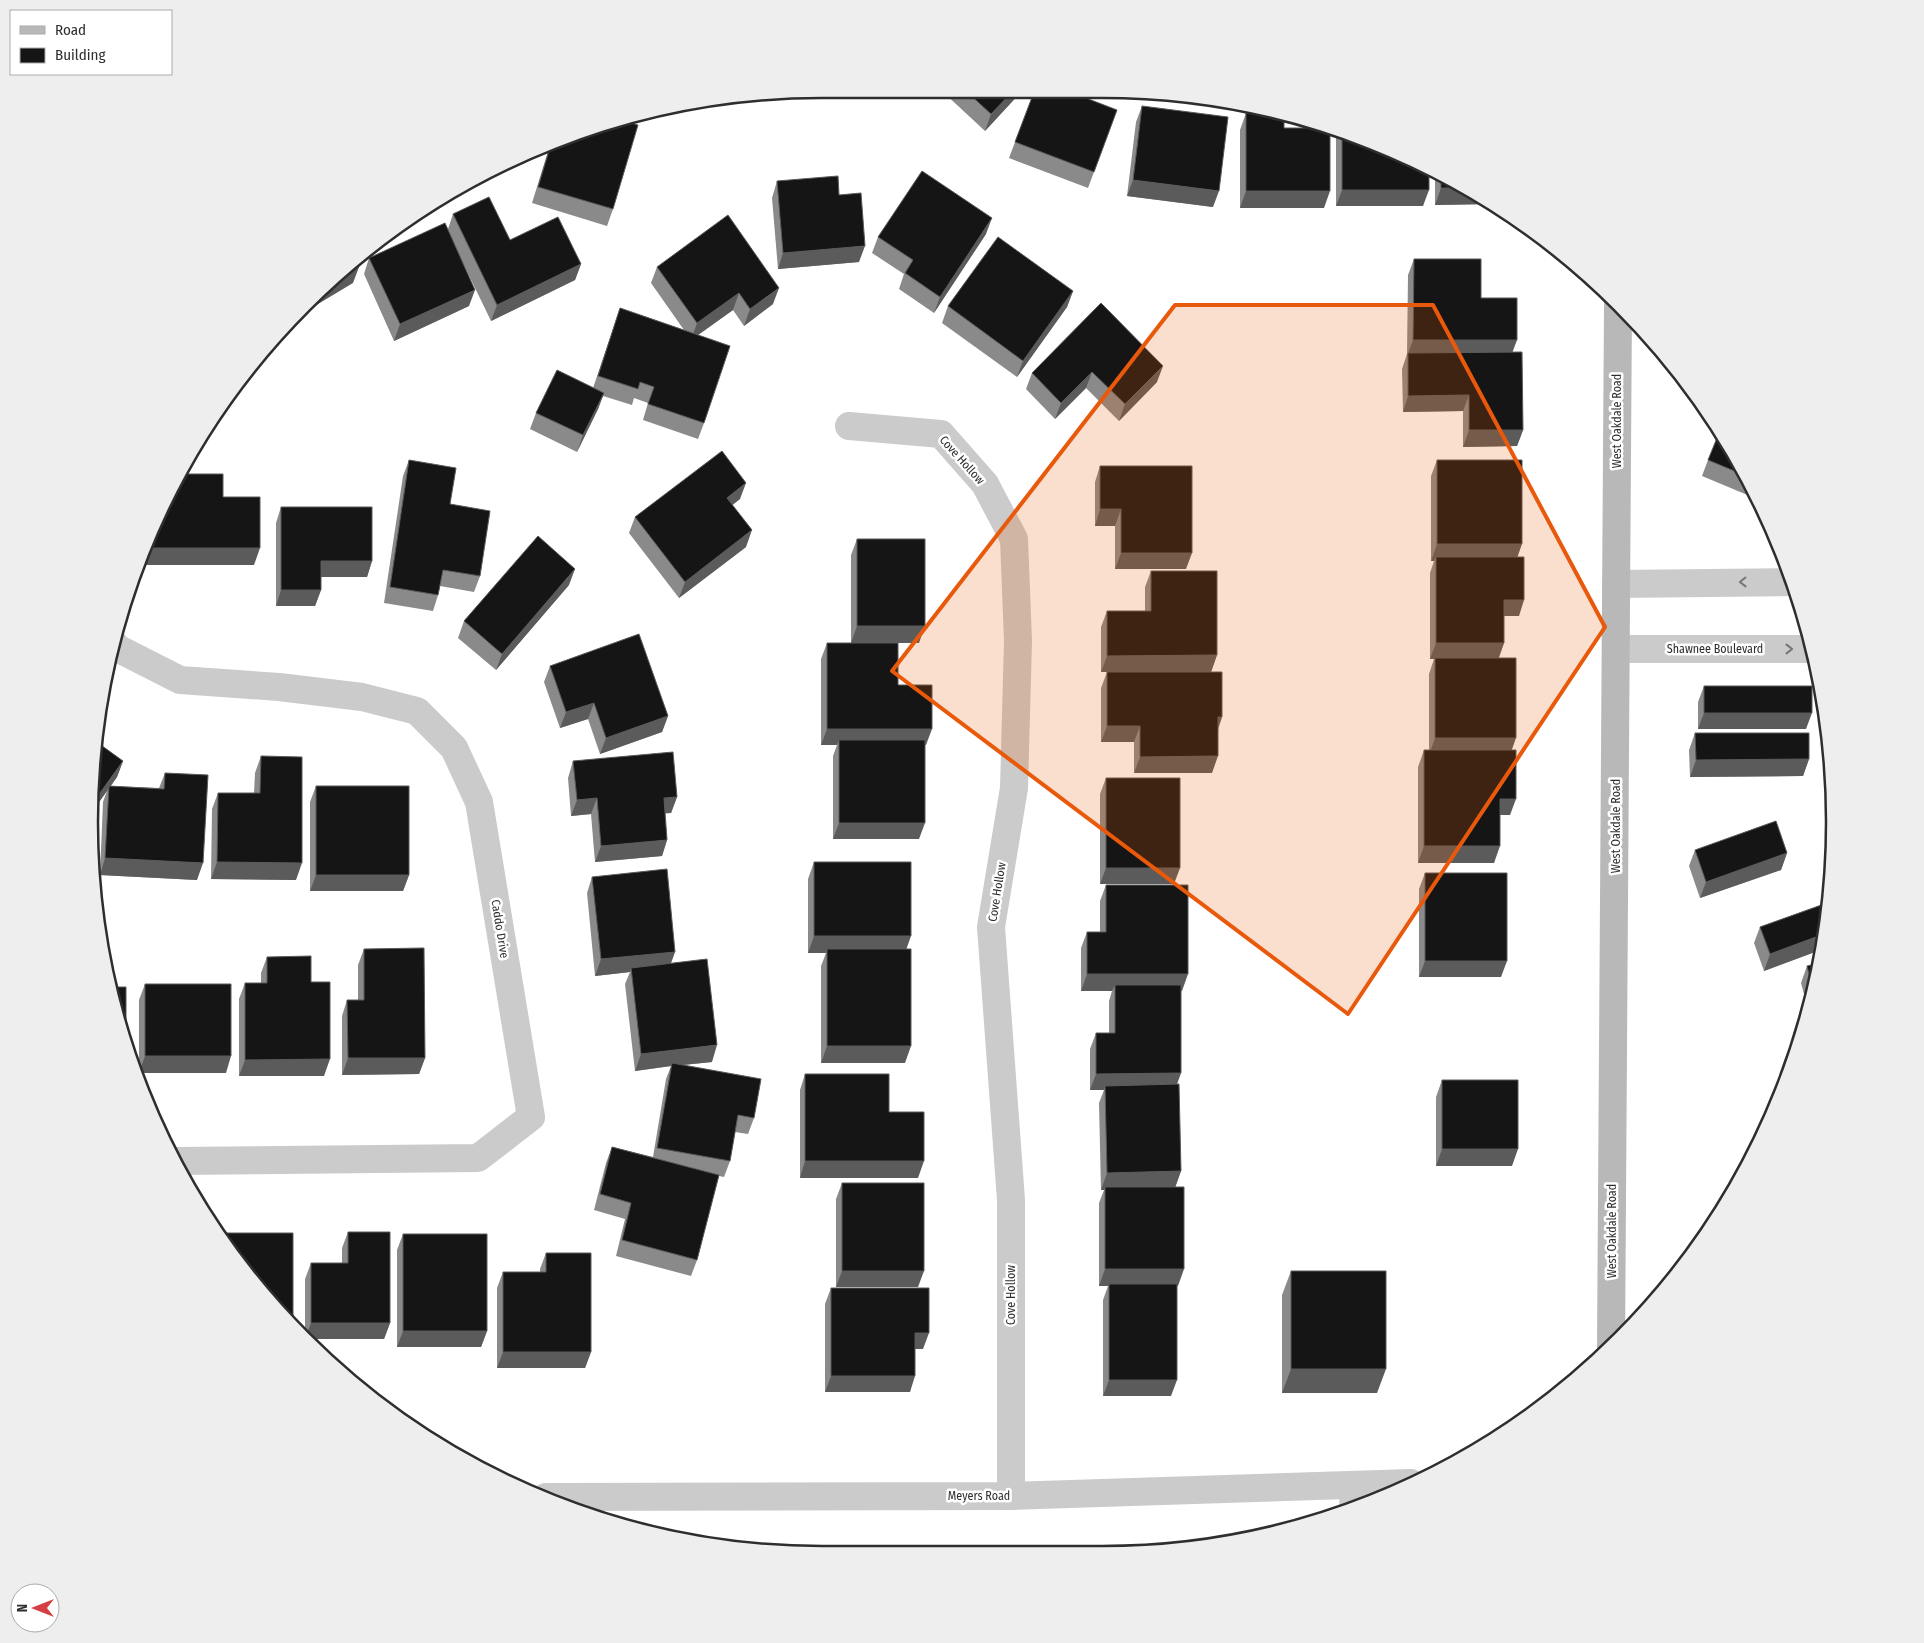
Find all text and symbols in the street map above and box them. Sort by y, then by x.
legend [10,10,172,75]
text: Road [55,21,86,39]
text: Building [55,46,106,64]
street label: West Oakdale Road [1610,374,1624,468]
street label: Cove Hollow [937,433,987,487]
one-way arrow [1739,577,1747,588]
street label: Shawnee Boulevard [1667,642,1763,656]
one-way arrow [1785,644,1793,654]
street label: West Oakdale Road [1609,779,1623,873]
street label: Cove Hollow [985,861,1009,923]
street label: Caddo Drive [488,899,512,959]
street label: West Oakdale Road [1605,1184,1619,1278]
street label: Cove Hollow [1004,1265,1018,1325]
street label: Meyers Road [948,1489,1010,1503]
north arrow [10,1583,60,1633]
text: N [14,1604,31,1612]

